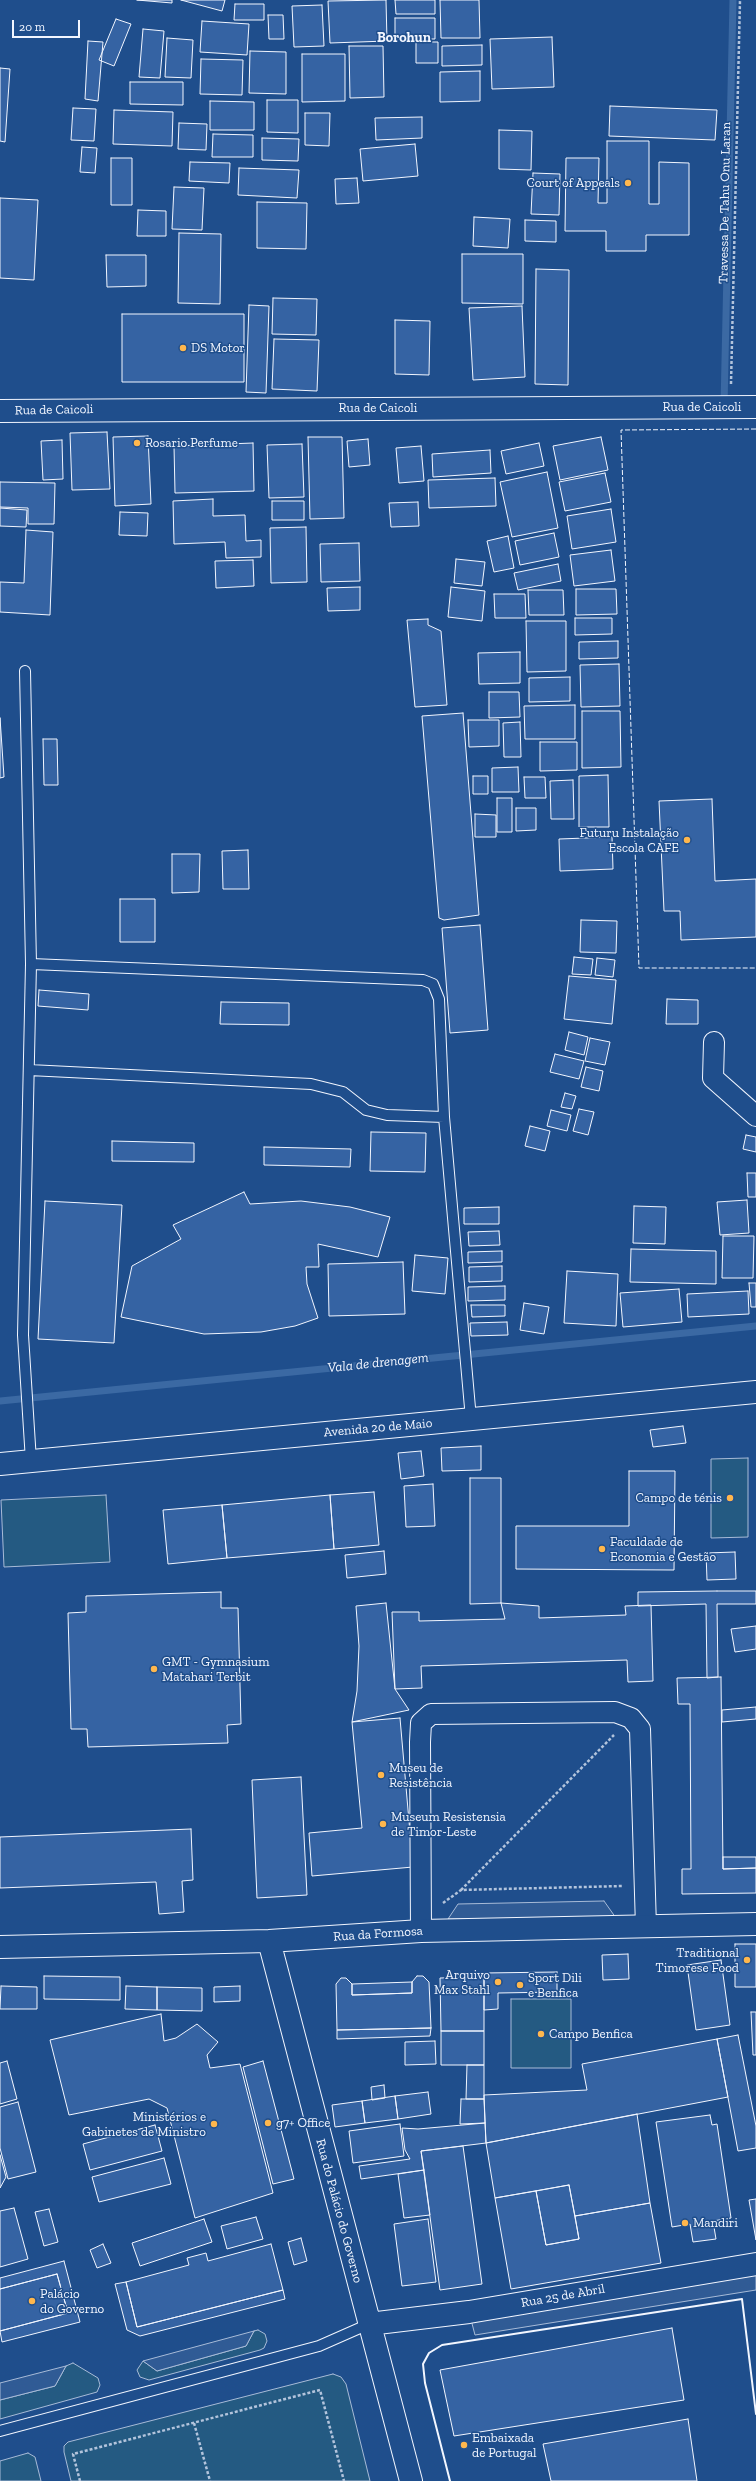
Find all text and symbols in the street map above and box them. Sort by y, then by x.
scale bar [14,12,82,38]
text: 20 m [19,20,45,34]
district label: Borohun [377,30,431,46]
street label: Travessa De Tahu Onu Laran [716,122,734,284]
place label: Court of Appeals [526,175,620,191]
marker: Court of Appeals [623,178,633,188]
place label: DS Motor [191,340,245,356]
marker: DS Motor [178,343,188,353]
street label: Rua de Caicoli [663,399,741,415]
street label: Rua de Caicoli [339,400,417,416]
street label: Rua de Caicoli [14,402,94,418]
place label: Rosario Perfume [145,435,238,451]
marker: Rosario Perfume [132,438,142,448]
place label: Futuru Instalação Escola CAFE [580,825,679,856]
marker: Futuru Instalação Escola CAFE [682,835,692,845]
water label: Vala de drenagem [327,1349,429,1377]
street label: Avenida 20 de Maio [323,1415,433,1441]
place label: Campo de ténis [635,1490,722,1506]
marker: Campo de ténis [725,1493,735,1503]
place label: Faculdade de Economia e Gestão [610,1534,716,1565]
marker: Faculdade de Economia e Gestão [597,1544,607,1554]
place label: GMT - Gymnasium Matahari Terbit [162,1654,269,1685]
marker: GMT - Gymnasium Matahari Terbit [149,1664,159,1674]
place label: Museu de Resistência [389,1760,452,1791]
marker: Museu de Resistência [376,1770,386,1780]
place label: Museum Resistensia de Timor-Leste [391,1809,506,1840]
marker: Museum Resistensia de Timor-Leste [378,1819,388,1829]
street label: Rua da Formosa [333,1923,423,1945]
place label: Traditional Timorese Food [656,1945,739,1976]
marker: Traditional Timorese Food [742,1955,752,1965]
place label: Arquivo Max Stahl [434,1967,490,1998]
place label: Sport Dili e Benfica [528,1970,582,2001]
marker: Arquivo Max Stahl [493,1977,503,1987]
marker: Sport Dili e Benfica [515,1980,525,1990]
place label: Campo Benfica [549,2026,633,2042]
marker: Campo Benfica [536,2029,546,2039]
place label: Ministérios e Gabinetes de Ministro [82,2109,206,2140]
place label: g7+ Office [276,2115,330,2131]
marker: g7+ Office [263,2118,273,2128]
marker: Ministérios e Gabinetes de Ministro [209,2119,219,2129]
street label: Rua do Palácio do Governo [312,2137,366,2285]
place label: Mandiri [693,2215,738,2231]
marker: Mandiri [680,2218,690,2228]
street label: Rua 25 de Abril [520,2281,606,2311]
place label: Palácio do Governo [40,2286,104,2317]
marker: Palácio do Governo [27,2296,37,2306]
place label: Embaixada de Portugal [472,2430,536,2461]
marker: Embaixada de Portugal [459,2440,469,2450]

